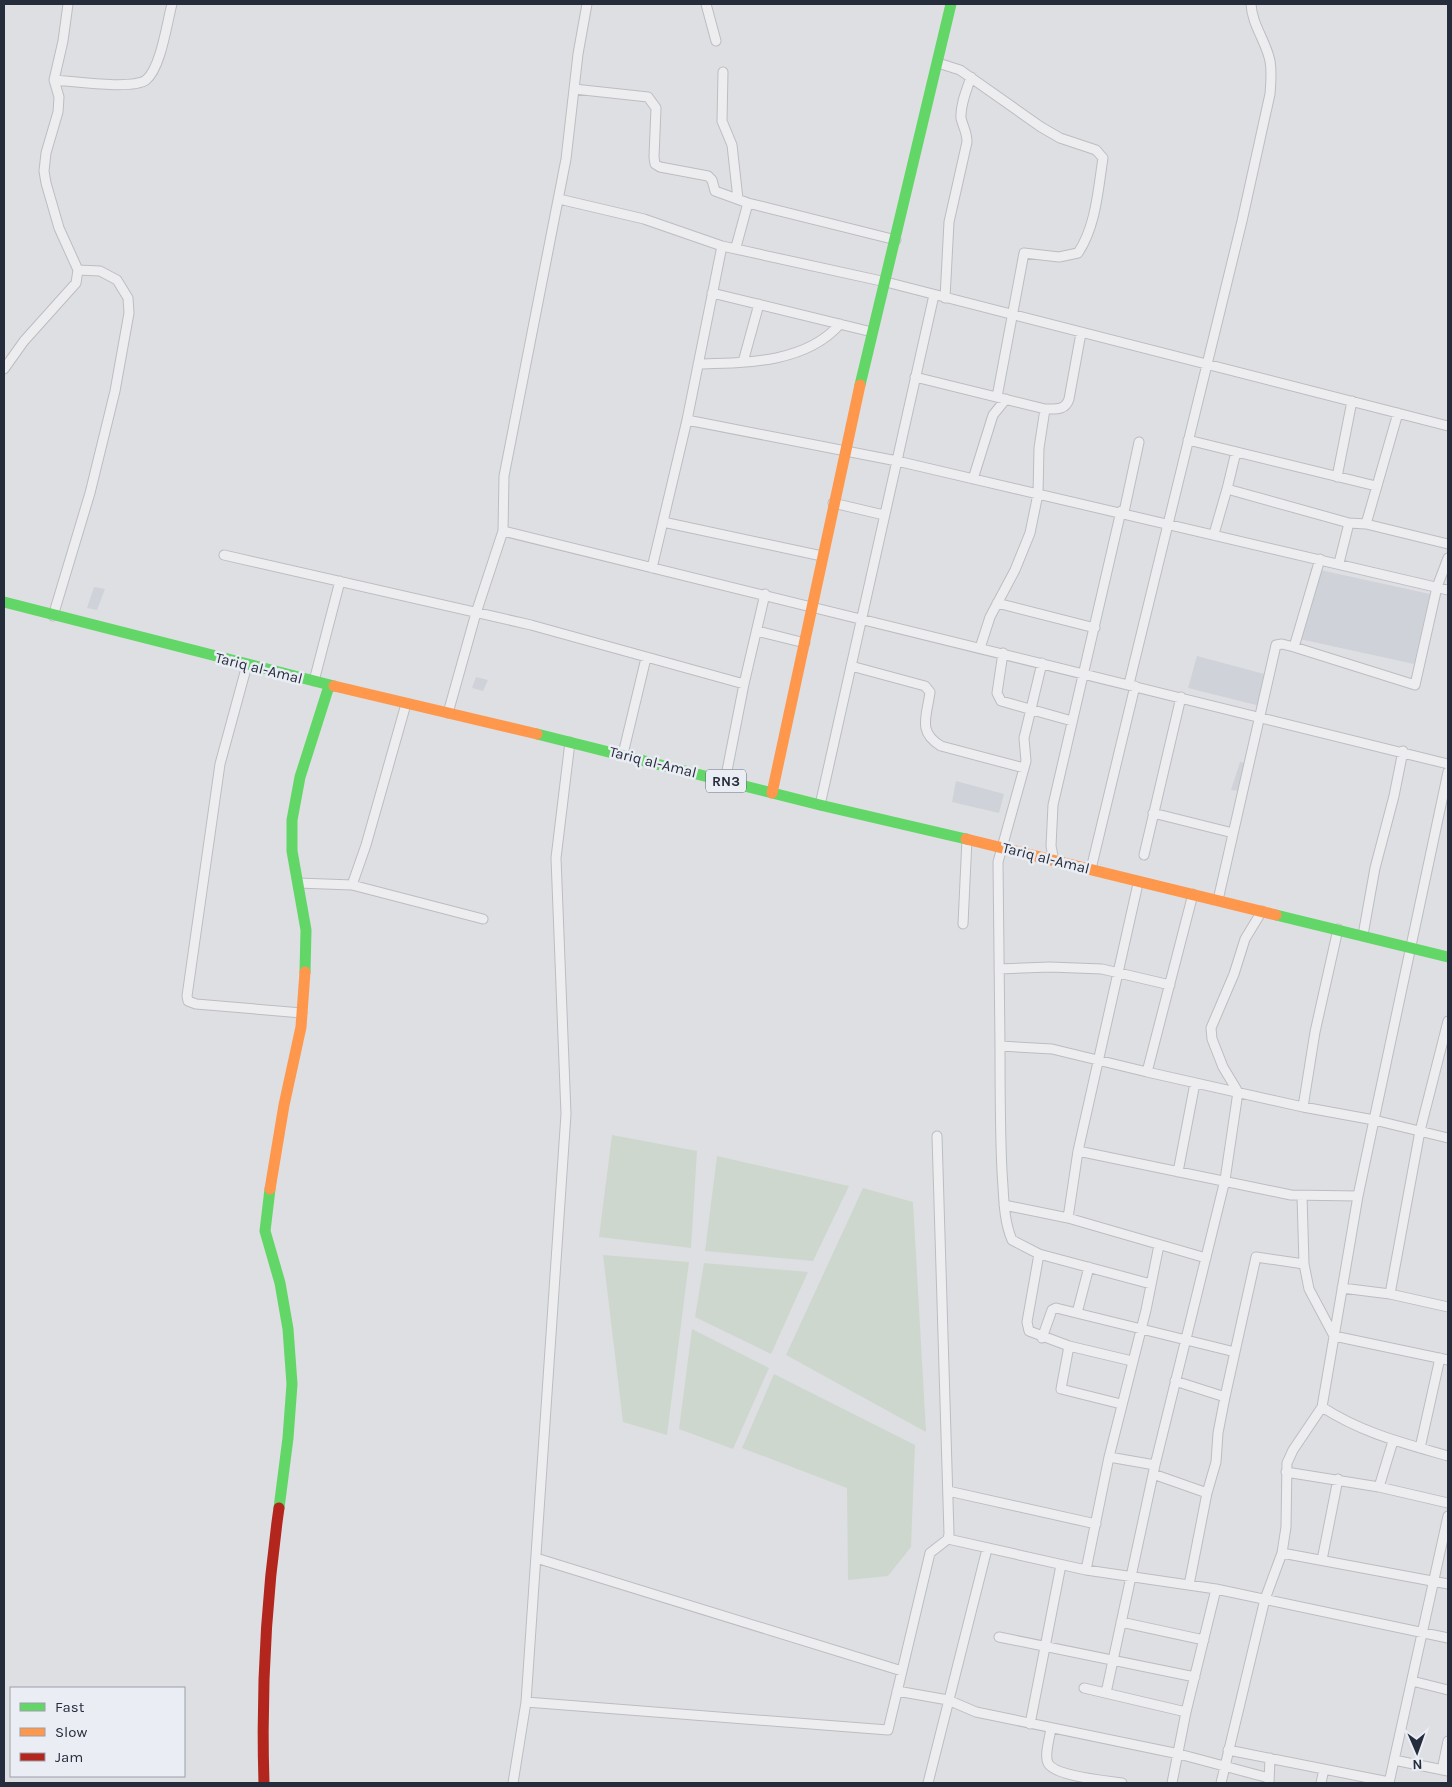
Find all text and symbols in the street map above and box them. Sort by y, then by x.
street label: Tariq al-Amal [213,648,305,688]
street label: Tariq al-Amal [607,742,699,782]
road number: RN3 [706,769,746,792]
street label: Tariq al-Amal [1000,838,1092,878]
legend [10,1687,185,1777]
text: Fast [55,1698,85,1716]
text: Slow [55,1723,87,1741]
north arrow [1392,1727,1442,1777]
text: Jam [55,1748,83,1766]
text: N [1412,1756,1423,1773]

